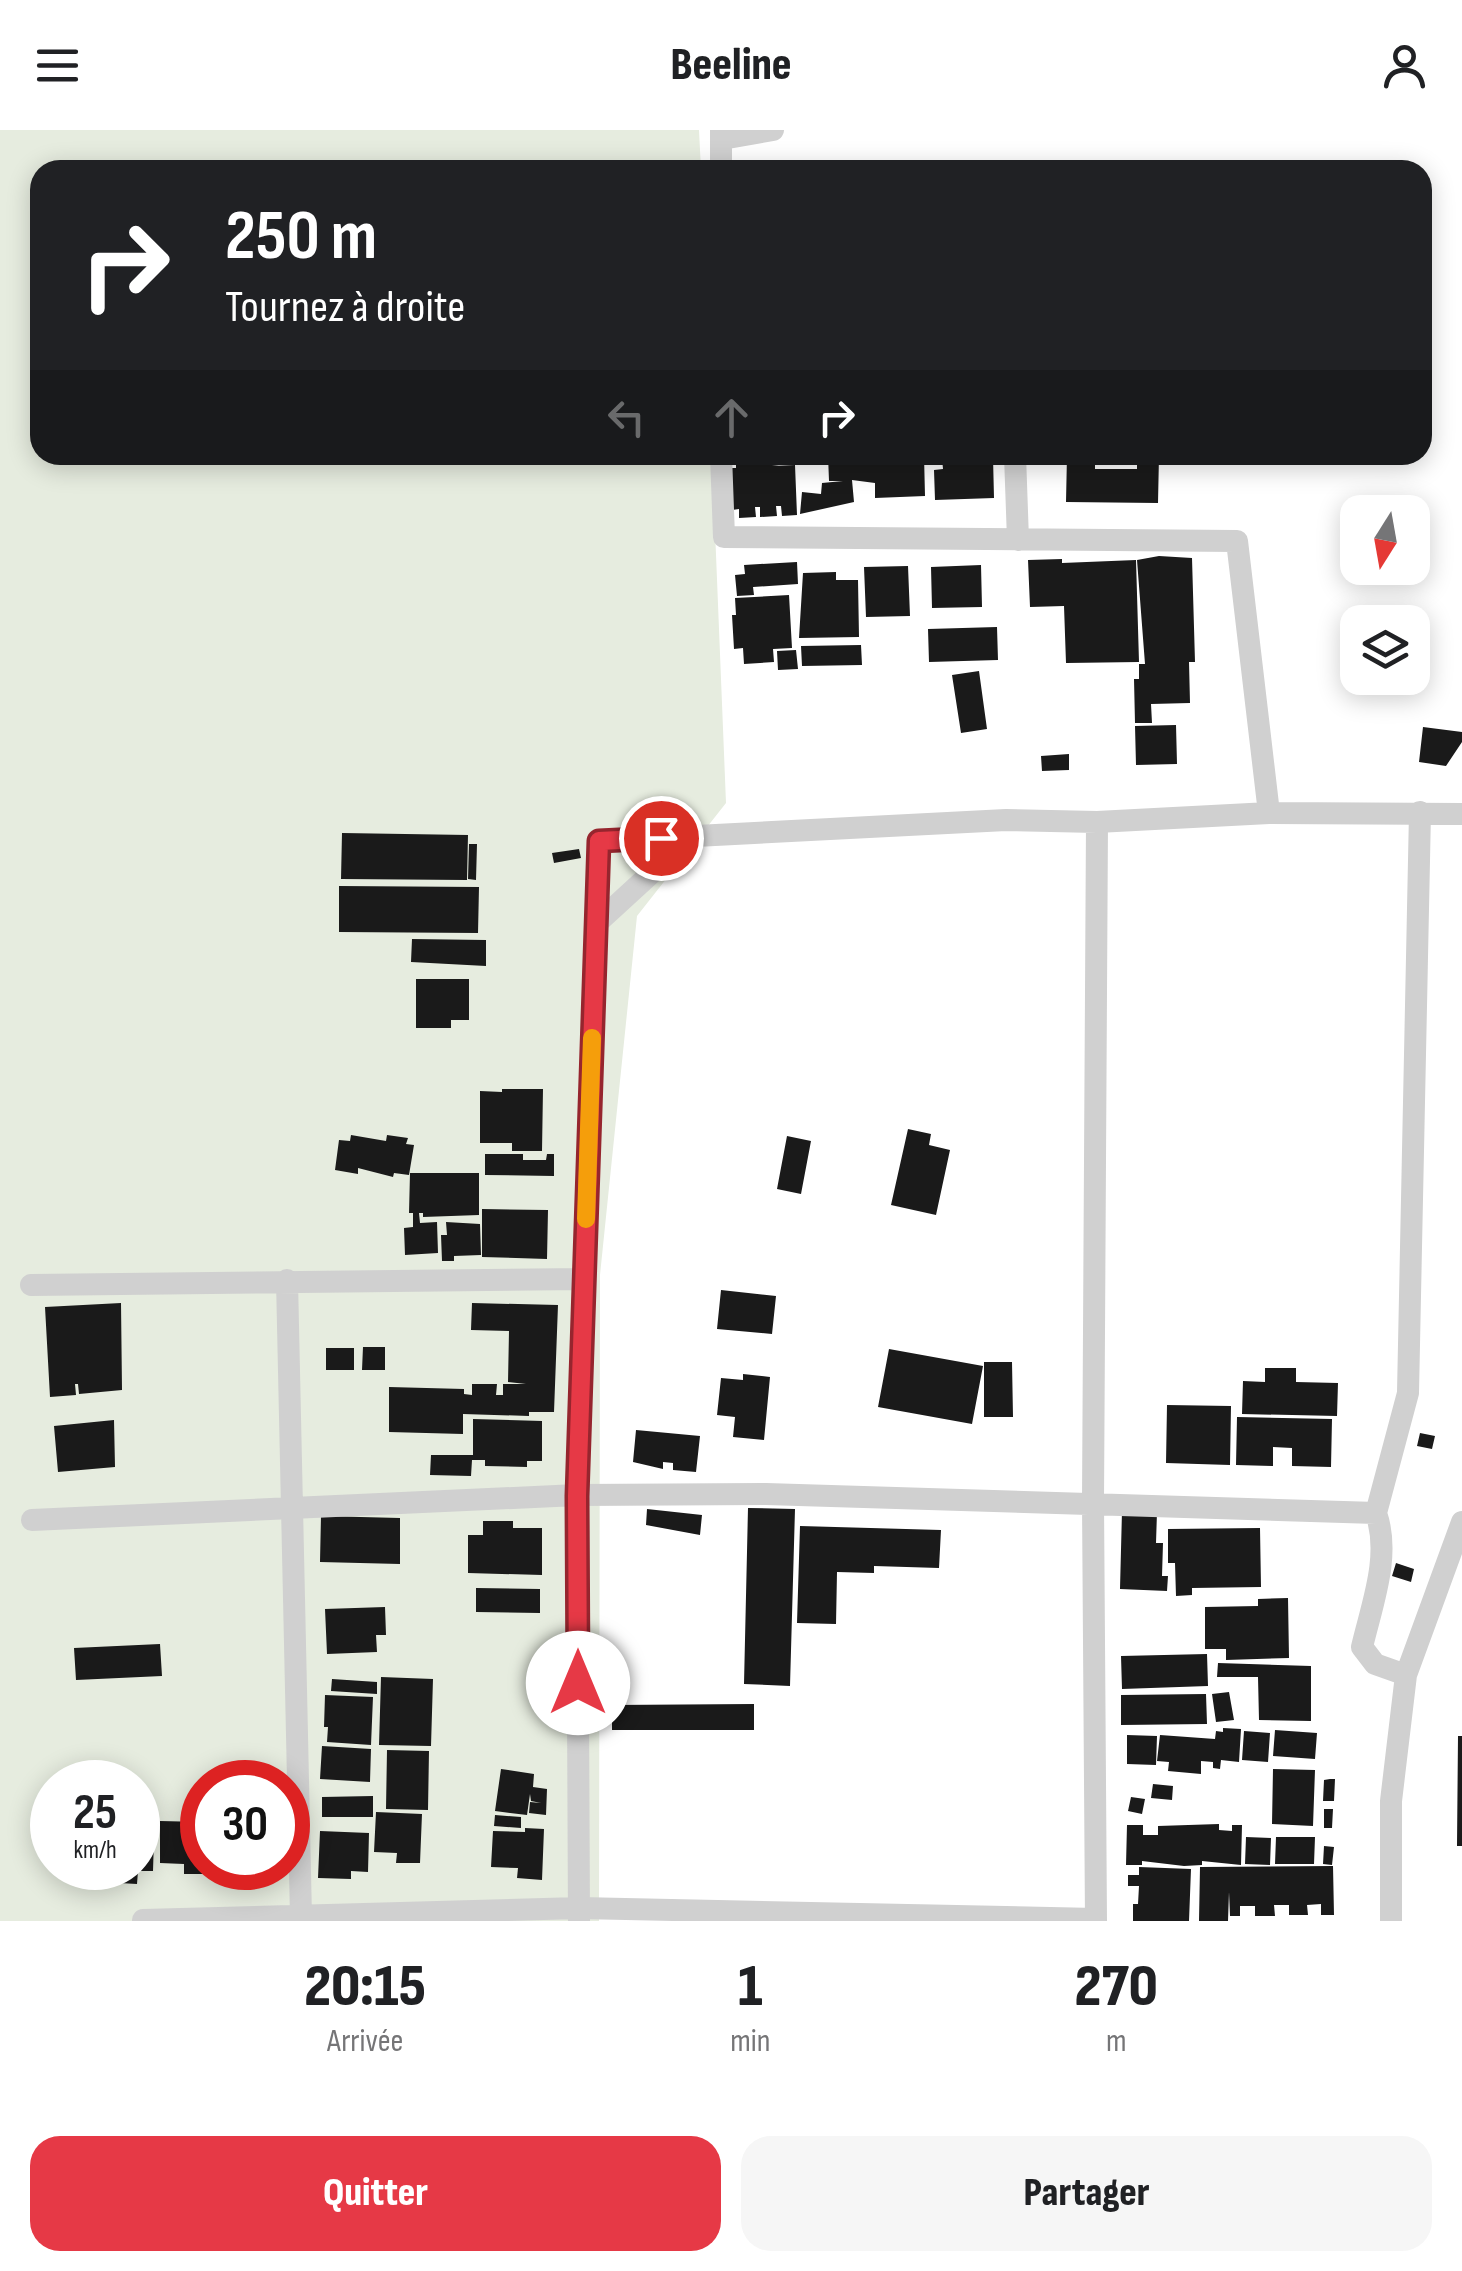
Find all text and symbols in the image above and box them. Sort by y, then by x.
icon: menu [30,38,85,93]
text: Beeline [670,38,792,93]
icon: person [1377,38,1432,93]
text: 250 m [225,195,377,279]
icon: right [60,200,190,330]
text: Tournez à droite [225,280,465,335]
icon: left [599,390,654,445]
icon: ahead [704,390,759,445]
icon: right [809,390,864,445]
north arrow [1340,495,1430,585]
map controls [1340,495,1430,695]
button: layers [1340,605,1430,695]
pin [619,796,704,881]
icon: arrive [634,811,689,866]
position arrow [526,1631,630,1735]
speed limit sign: 30 [180,1760,310,1890]
text: 25 [73,1783,117,1843]
text: km/h [73,1835,117,1866]
text: 20:15 [304,1951,426,2023]
text: 1 [738,1951,763,2023]
text: 270 [1075,1951,1158,2023]
text: Arrivée [327,2022,403,2061]
text: min [730,2022,770,2061]
text: m [1106,2022,1126,2061]
button: Quitter [30,2136,721,2251]
button: Partager [741,2136,1432,2251]

